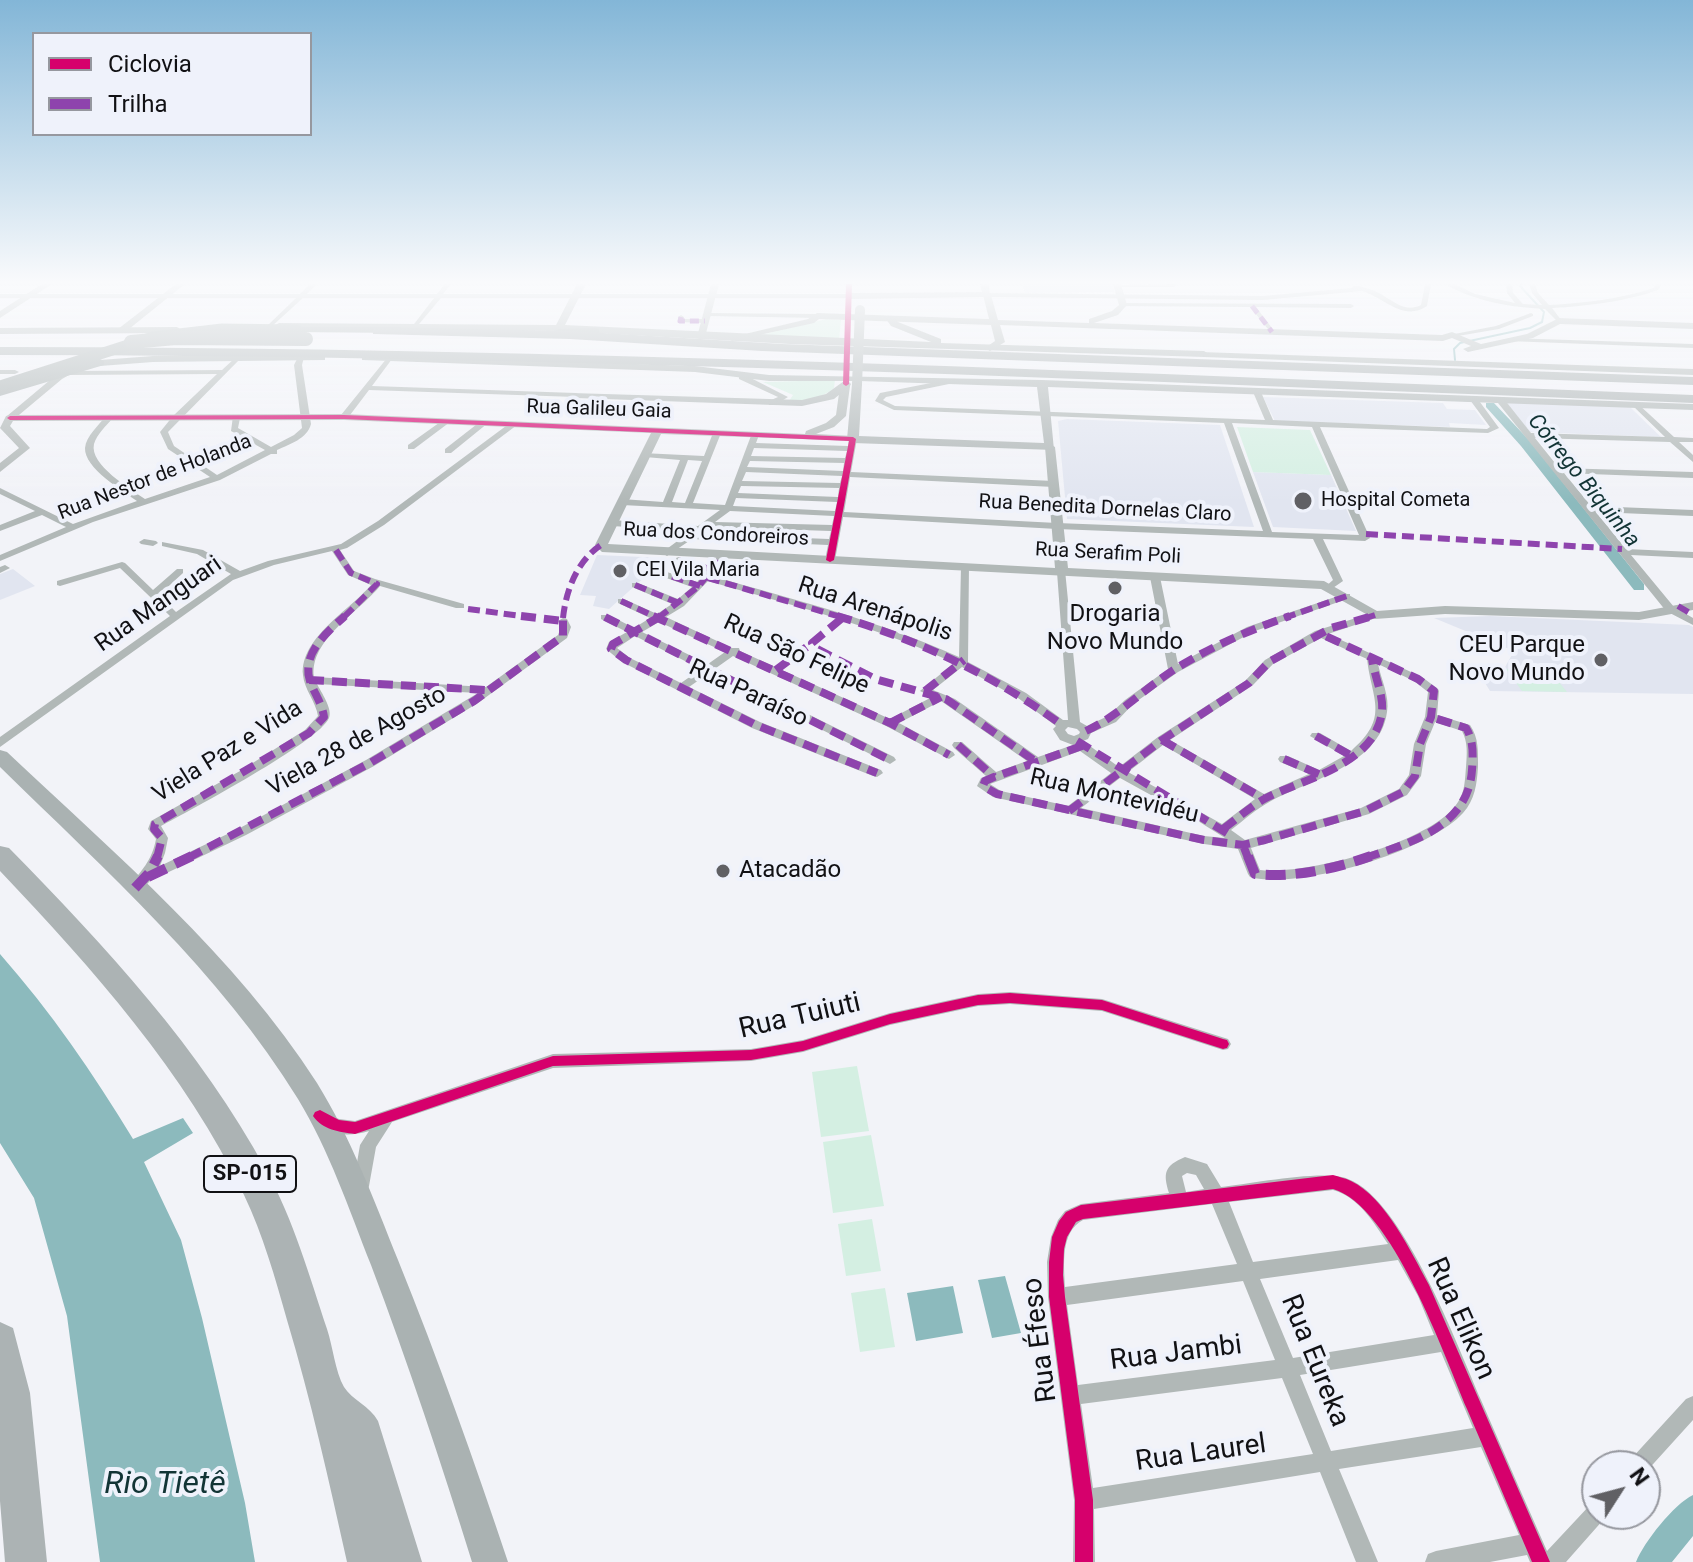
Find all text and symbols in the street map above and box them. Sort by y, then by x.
legend [32,32,312,136]
text: Ciclovia [108,50,192,78]
text: Trilha [108,90,168,118]
street label: Rua Galileu Gaia [526,395,672,425]
water label: Córrego Biquinha [1521,409,1645,553]
street label: Rua Nestor de Holanda [55,430,255,526]
place label: Hospital Cometa [1321,489,1470,513]
street label: Rua Benedita Dornelas Claro [978,490,1232,528]
marker: Hospital Cometa [1292,490,1314,512]
street label: Rua dos Condoreiros [623,518,809,552]
street label: Rua Serafim Poli [1034,538,1182,570]
street label: Rua Manguari [90,551,228,659]
place label: CEI Vila Maria [636,559,760,583]
marker: CEI Vila Maria [611,562,629,580]
street label: Rua Arenápolis [794,571,956,649]
marker: Drogaria Novo Mundo [1106,579,1124,597]
place label: Drogaria Novo Mundo [1047,601,1183,657]
street label: Rua São Felipe [719,609,873,701]
place label: CEU Parque Novo Mundo [1449,632,1585,688]
marker: CEU Parque Novo Mundo [1592,651,1610,669]
street label: Rua Paraíso [684,654,812,734]
street label: Viela 28 de Agosto [262,681,452,803]
street label: Viela Paz e Vida [148,694,308,810]
street label: Rua Montevidéu [1027,764,1201,830]
place label: Atacadão [739,857,841,885]
marker: Atacadão [714,862,732,880]
street label: Rua Tuiuti [736,987,864,1047]
road number: SP-015 [204,1156,296,1192]
street label: Rua Elikon [1418,1253,1502,1385]
street label: Rua Éfeso [1017,1276,1065,1404]
street label: Rua Eureka [1272,1290,1356,1432]
street label: Rua Jambi [1108,1329,1244,1379]
street label: Rua Laurel [1134,1428,1268,1480]
north arrow [1581,1450,1661,1530]
text: N [1625,1463,1654,1490]
water label: Rio Tietê [104,1466,226,1504]

